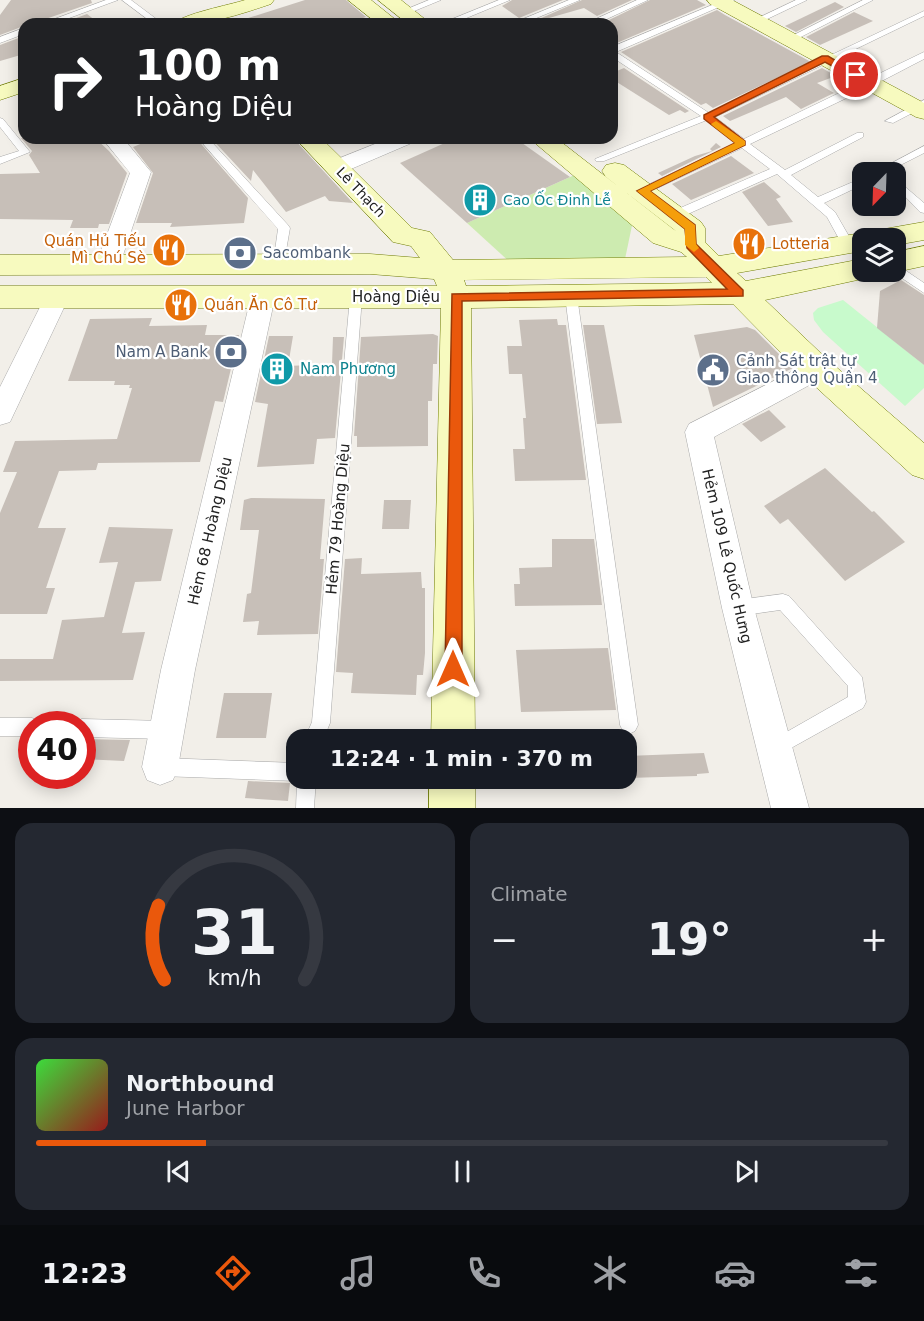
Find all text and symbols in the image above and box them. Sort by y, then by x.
text: 100 m [135,41,281,90]
icon: right [36,42,114,120]
pin [830,49,881,100]
icon: arrive [839,58,872,91]
text: Hoàng Diệu [135,91,293,122]
north arrow [852,162,906,216]
map controls [852,162,906,282]
street label: Lê Thạch [333,164,389,220]
building icon: Cao Ốc Đinh Lễ [462,182,498,218]
place label: Cao Ốc Đinh Lễ [503,190,611,208]
restaurant icon: Lotteria [731,226,767,262]
button: layers [852,228,906,282]
place label: Quán Hủ Tiếu Mì Chú Sè [44,232,146,267]
restaurant icon: Quán Hủ Tiếu Mì Chú Sè [151,232,187,268]
bank icon: Sacombank [222,235,258,271]
place label: Lotteria [772,235,830,253]
place label: Sacombank [263,244,351,262]
restaurant icon: Quán Ăn Cô Tư [163,287,199,323]
street label: Hoàng Diệu [352,288,440,306]
place label: Quán Ăn Cô Tư [204,295,318,314]
bank icon: Nam A Bank [213,334,249,370]
place label: Nam A Bank [116,343,208,361]
building icon: Nam Phương [259,351,295,387]
public building icon: Cảnh Sát trật tự Giao thông Quận 4 [695,352,731,388]
place label: Cảnh Sát trật tự Giao thông Quận 4 [736,352,878,387]
place label: Nam Phương [300,360,396,378]
street label: Hẻm 79 Hoàng Diệu [322,443,354,595]
street label: Hẻm 68 Hoàng Diệu [184,455,236,607]
street label: Hẻm 109 Lê Quốc Hưng [698,467,756,645]
position arrow [421,637,485,701]
speed limit sign: 40 [18,711,96,789]
text: 12:24 · 1 min · 370 m [330,746,593,771]
text: Climate [491,882,567,906]
text: 31 [191,896,278,969]
text: 19° [647,913,732,966]
text: − [491,920,518,959]
text: + [860,920,888,959]
text: km/h [208,965,262,990]
text: Northbound [126,1071,275,1096]
text: June Harbor [126,1096,245,1120]
icon: previous [162,1155,195,1188]
icon: pause [446,1155,479,1188]
icon: next [730,1155,763,1188]
icon: directions [212,1252,254,1294]
icon: music [337,1252,379,1294]
icon: phone [463,1252,505,1294]
icon: climate [589,1252,631,1294]
icon: car [714,1252,756,1294]
icon: filters [840,1252,882,1294]
text: 12:23 [42,1258,128,1289]

